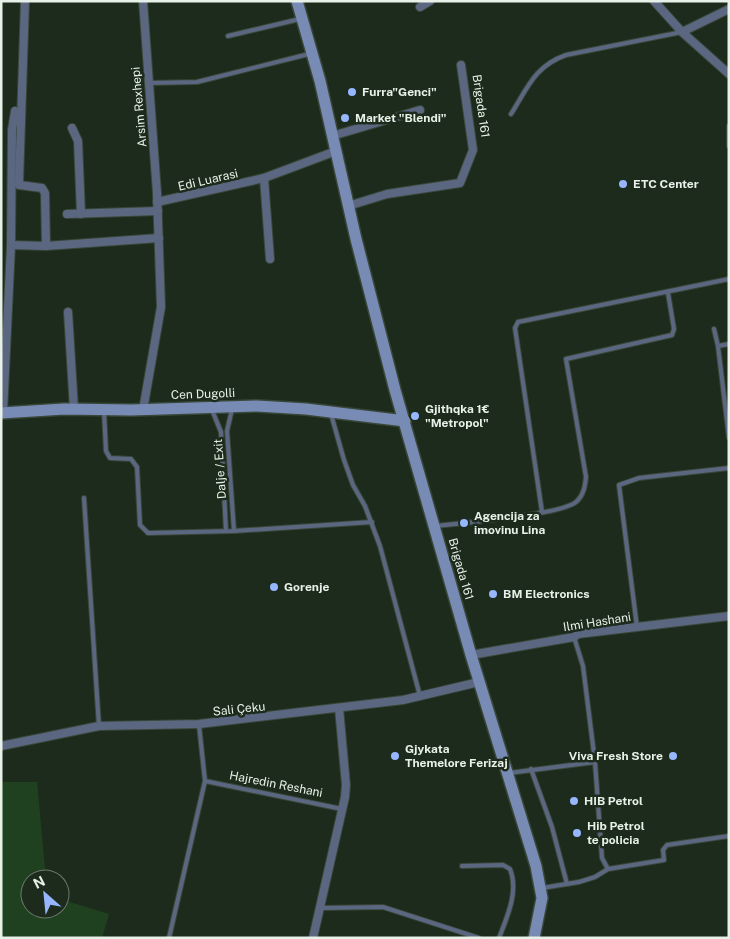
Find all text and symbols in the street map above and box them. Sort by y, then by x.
street label: Arsim Rexhepi [129,66,149,148]
street label: Brigada 161 [470,74,492,138]
place label: Furra"Genci" [362,85,437,99]
marker: Furra"Genci" [346,86,358,98]
place label: Market "Blendi" [355,111,447,125]
marker: Market "Blendi" [339,112,351,124]
street label: Edi Luarasi [177,166,239,194]
place label: ETC Center [633,177,699,191]
marker: ETC Center [617,178,629,190]
street label: Cen Dugolli [171,386,235,402]
place label: Gjithqka 1€ "Metropol" [425,402,490,430]
marker: Gjithqka 1€ "Metropol" [409,410,421,422]
street label: Dalje / Exit [211,438,229,500]
place label: Agencija za imovinu Lina [474,509,545,537]
marker: Agencija za imovinu Lina [458,517,470,529]
street label: Brigada 161 [446,537,476,601]
place label: Gorenje [284,580,329,594]
marker: Gorenje [268,581,280,593]
place label: BM Electronics [503,587,590,601]
marker: BM Electronics [487,588,499,600]
street label: Ilmi Hashani [562,610,632,634]
street label: Sali Çeku [212,699,266,719]
place label: Gjykata Themelore Ferizaj [405,742,508,770]
place label: Viva Fresh Store [569,749,663,763]
marker: Gjykata Themelore Ferizaj [389,750,401,762]
marker: Viva Fresh Store [667,750,679,762]
street label: Hajredin Reshani [228,768,324,800]
place label: HIB Petrol [584,794,643,808]
marker: HIB Petrol [568,795,580,807]
place label: Hib Petrol te policia [587,819,645,847]
marker: Hib Petrol te policia [571,827,583,839]
north arrow [20,869,70,919]
text: N [31,873,48,892]

